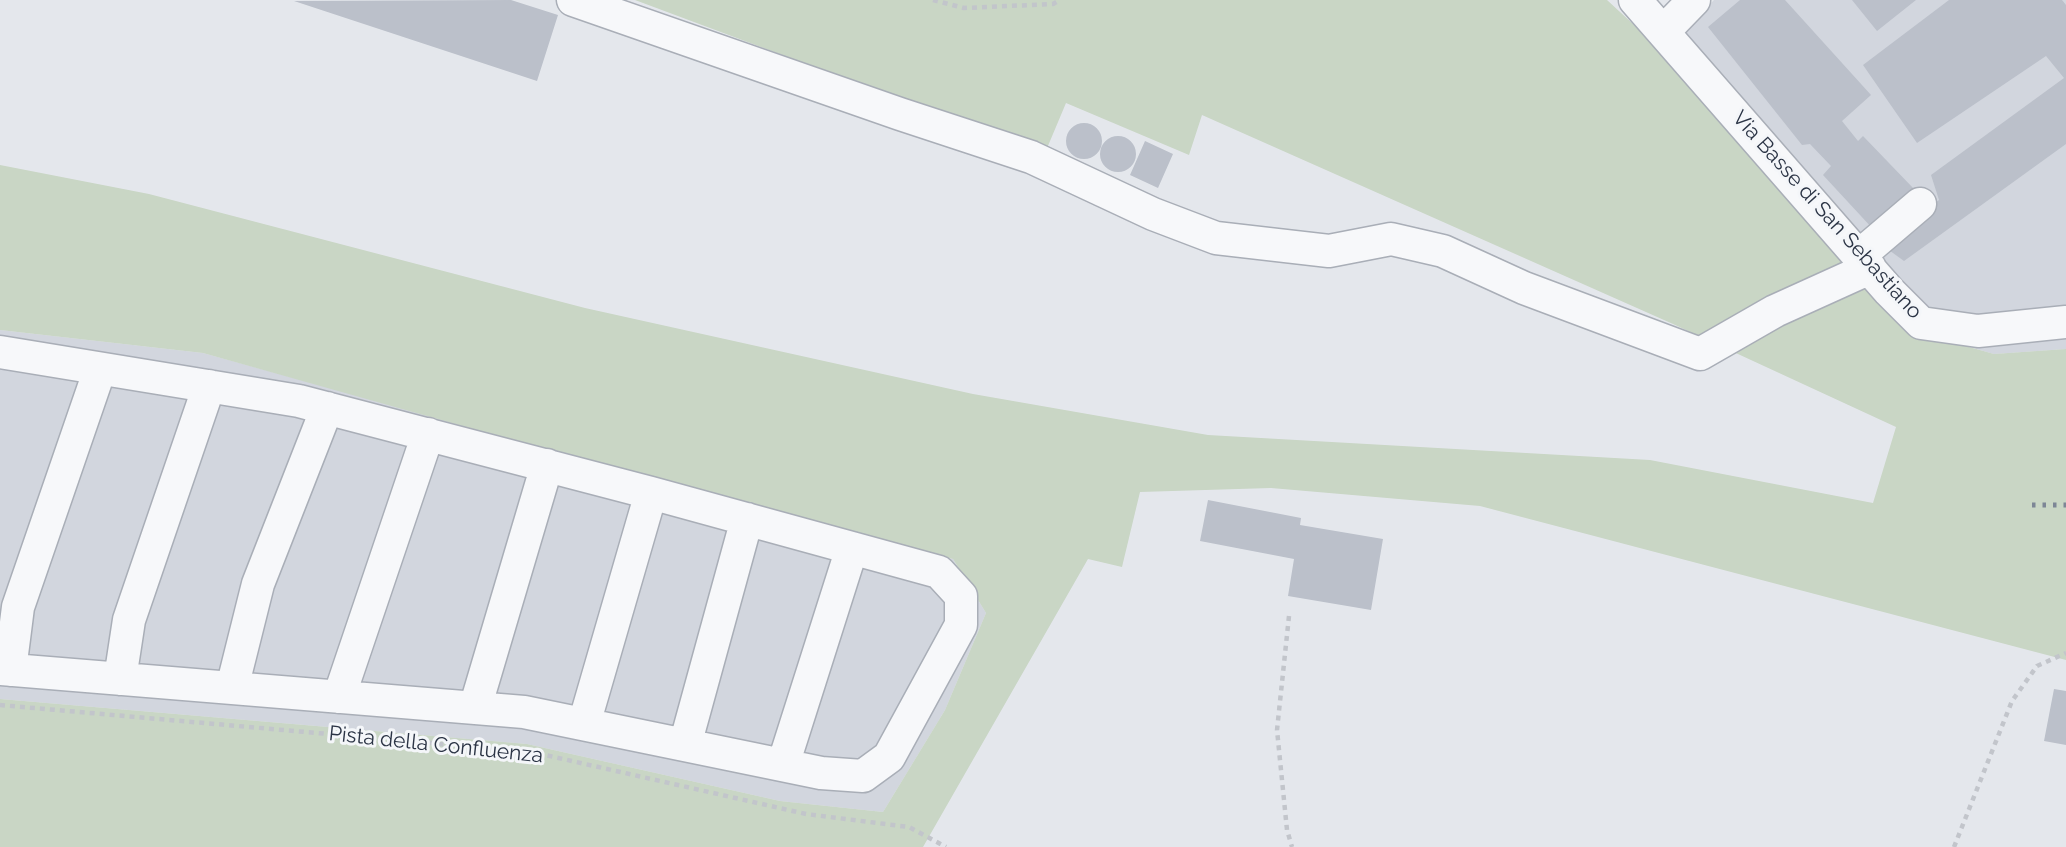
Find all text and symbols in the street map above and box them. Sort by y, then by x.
street label: Via Basse di San Sebastiano [1727,106,1927,324]
street label: Pista della Confluenza [328,721,544,769]

